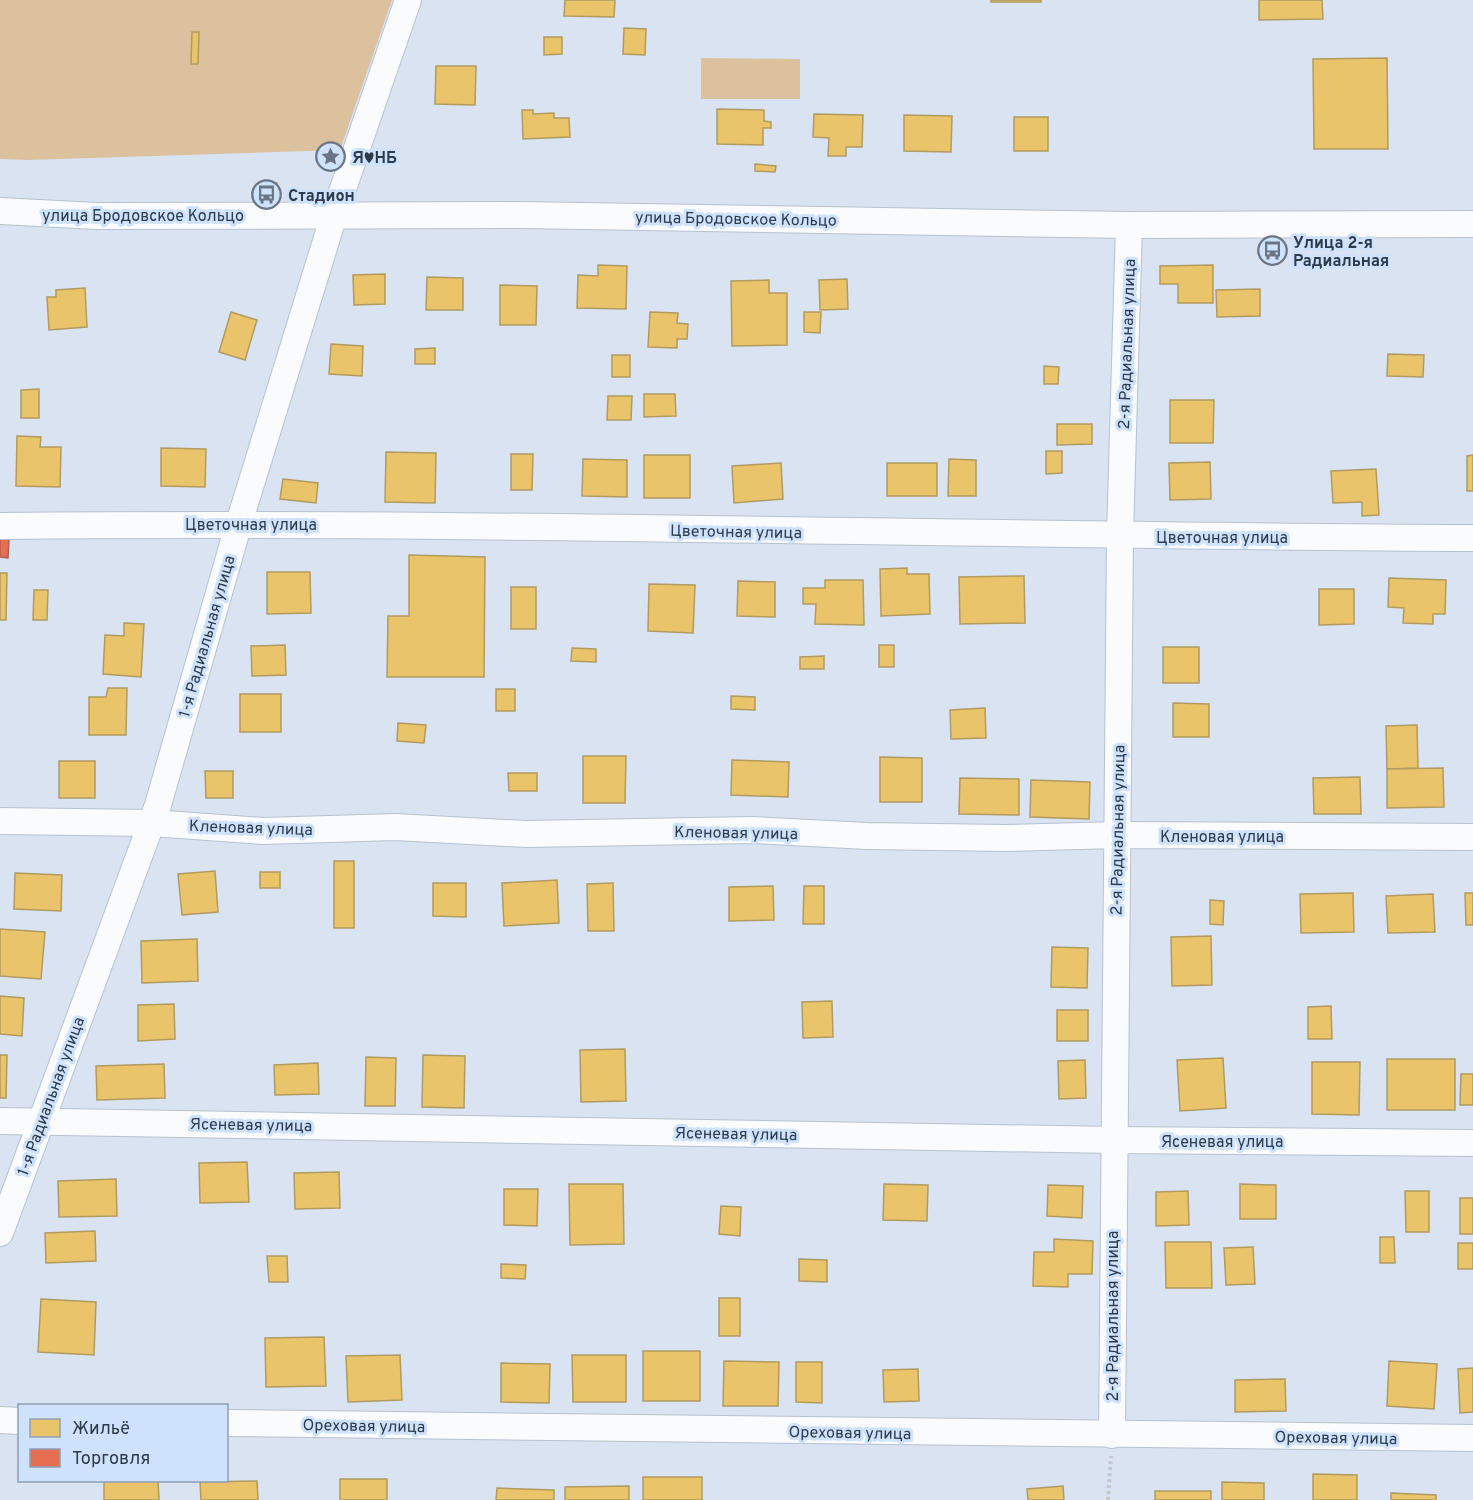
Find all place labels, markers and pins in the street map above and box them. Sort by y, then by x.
place icon: Я♥НБ [315,141,347,173]
place label: Я♥НБ [352,149,397,169]
bus stop icon: Стадион [251,179,283,211]
place label: Стадион [288,187,355,207]
place label: Улица 2-я Радиальная [1293,234,1389,272]
bus stop icon: Улица 2-я Радиальная [1256,235,1288,267]

